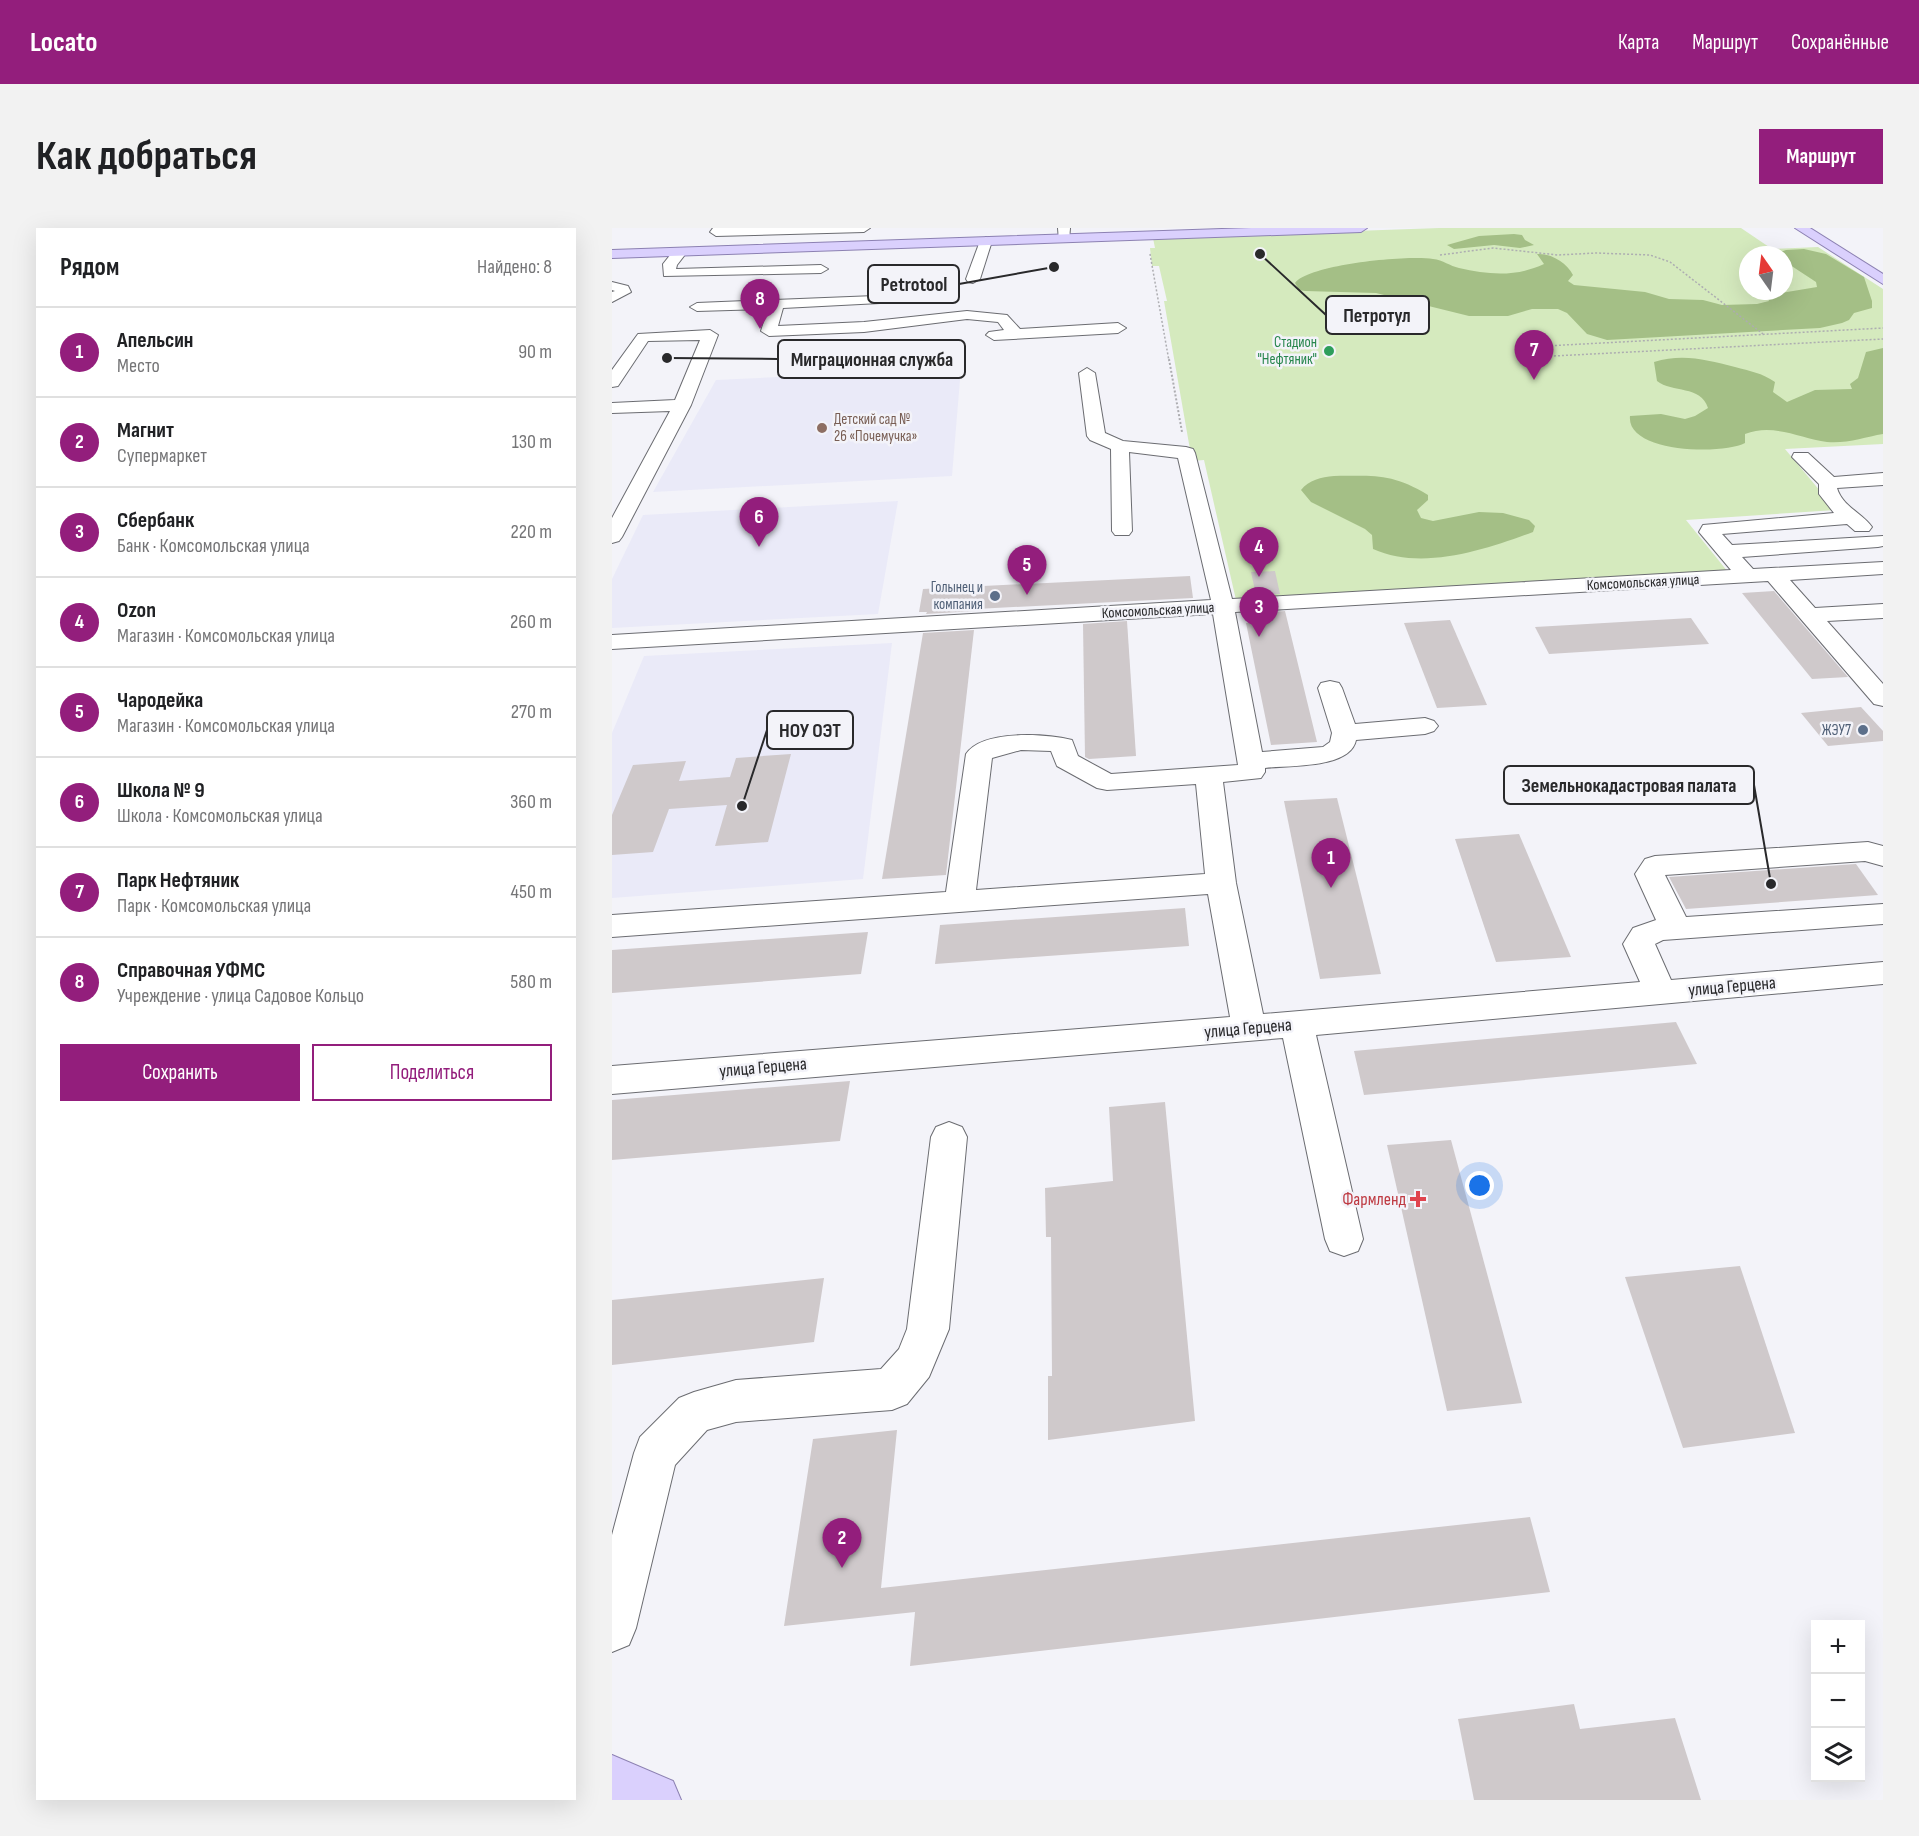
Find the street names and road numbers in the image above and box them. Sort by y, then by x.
street label: Комсомольская улица [1586,570,1700,595]
street label: Комсомольская улица [1101,598,1215,623]
street label: улица Герцена [1687,972,1777,1001]
street label: улица Герцена [1203,1014,1293,1043]
street label: улица Герцена [718,1053,808,1082]

